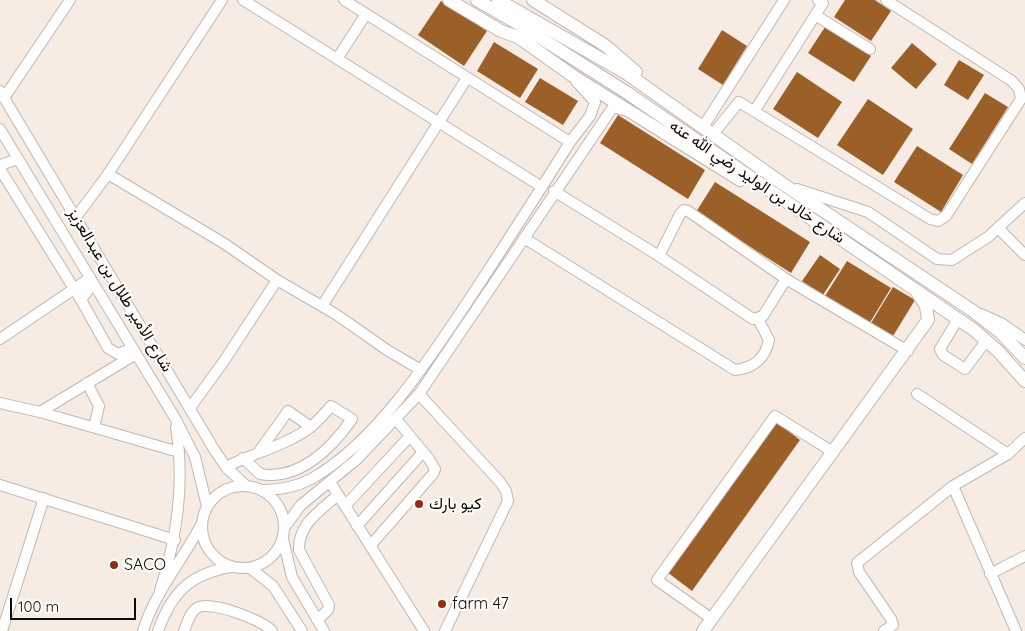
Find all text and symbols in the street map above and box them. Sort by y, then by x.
street label: شارع خالد بن الوليد رضي الله عنه [666,116,848,248]
street label: شارع الأمير طلال بن عبدالعزيز [63,205,177,375]
place label: كيو بارك [429,494,482,514]
marker: كيو بارك [413,498,425,510]
place label: SACO [124,555,166,575]
marker: SACO [108,559,120,571]
scale bar [12,588,139,620]
place label: farm 47 [452,594,509,614]
text: 100 m [18,597,59,616]
marker: farm 47 [436,598,448,610]

